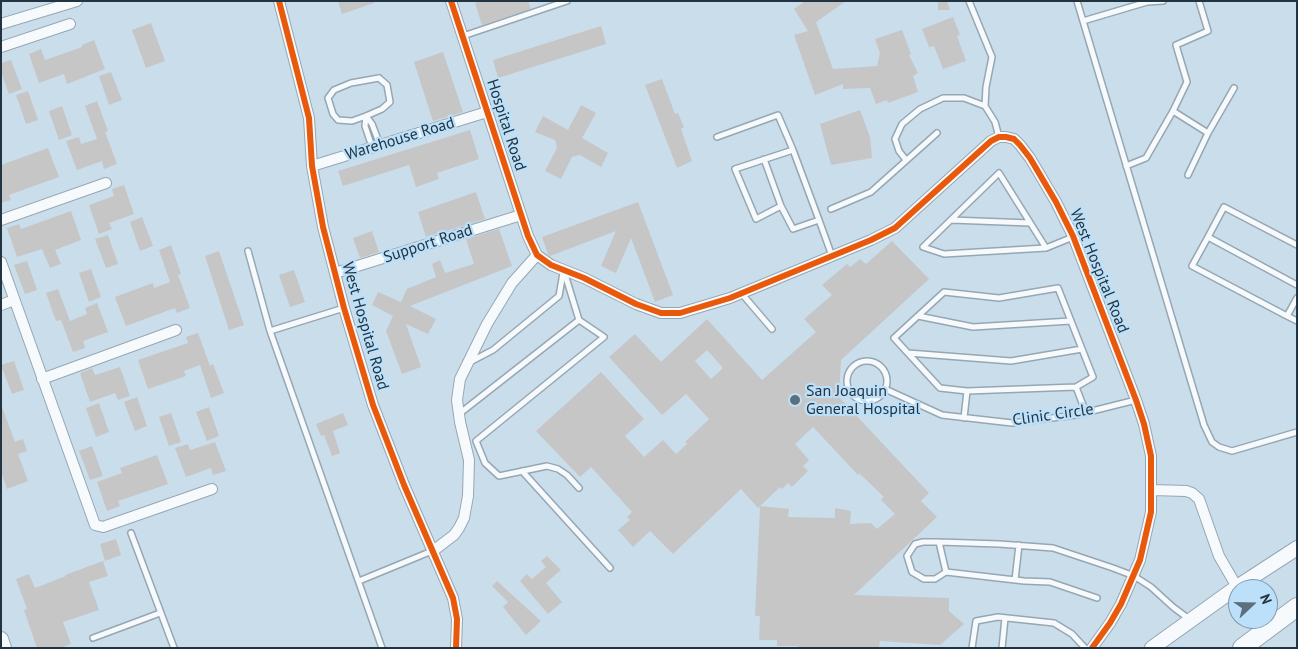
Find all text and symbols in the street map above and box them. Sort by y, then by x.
street label: Hospital Road [482,77,530,173]
street label: Warehouse Road [343,113,457,165]
street label: West Hospital Road [1065,206,1133,336]
street label: Support Road [381,221,475,267]
street label: West Hospital Road [338,260,392,392]
place label: San Joaquin General Hospital [806,381,920,419]
marker: San Joaquin General Hospital [788,393,802,407]
street label: Clinic Circle [1011,400,1095,430]
north arrow [1228,579,1278,629]
text: N [1256,591,1276,606]

